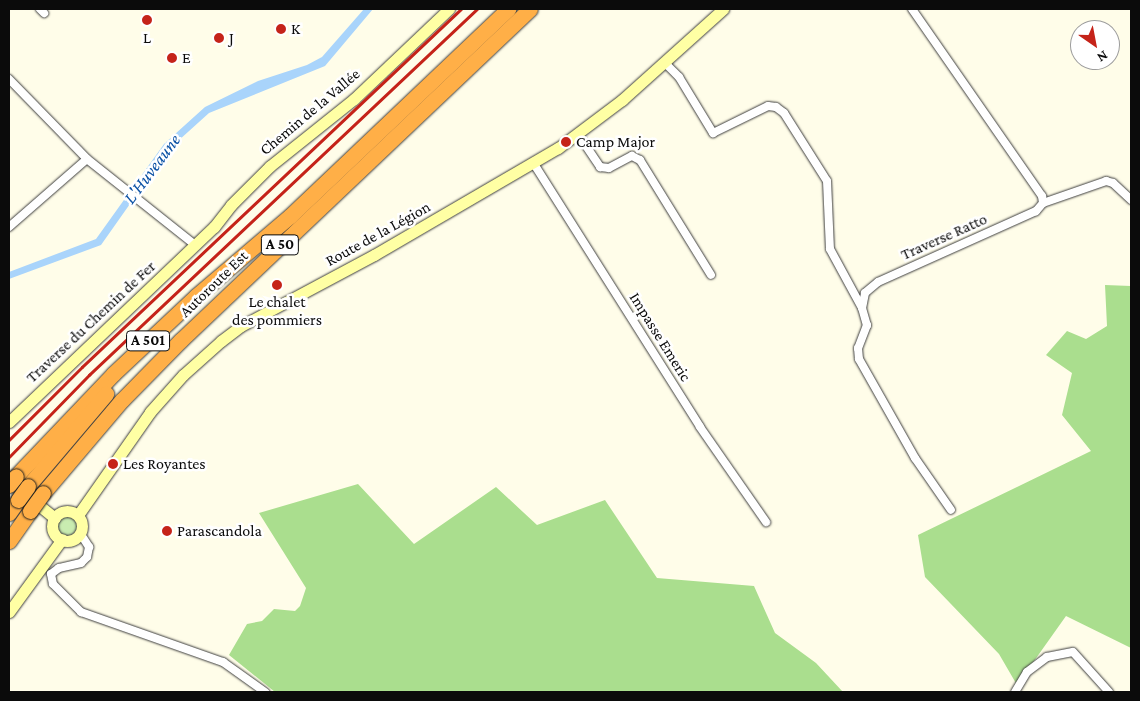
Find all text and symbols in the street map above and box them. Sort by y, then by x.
marker: L [141,14,153,26]
place label: K [291,19,300,39]
north arrow [1070,20,1120,70]
marker: K [275,23,287,35]
place label: L [143,28,151,48]
place label: J [229,28,234,48]
marker: J [213,32,225,44]
text: N [1094,47,1111,66]
place label: E [182,48,191,68]
marker: E [166,52,178,64]
street label: Chemin de la Vallée [256,64,364,160]
water label: L'Huveaune [119,130,185,208]
place label: Camp Major [576,132,655,152]
marker: Camp Major [560,136,572,148]
street label: Route de la Légion [322,197,434,271]
street label: Traverse Ratto [898,209,990,265]
road number: A 50 [260,232,300,258]
street label: Autoroute Est [176,247,252,321]
street label: Traverse du Chemin de Fer [22,257,160,387]
marker: Le chalet des pommiers [271,279,283,291]
street label: Impasse Emeric [625,289,695,385]
place label: Le chalet des pommiers [232,292,322,330]
road number: A 501 [126,328,170,354]
place label: Les Royantes [123,454,206,474]
marker: Les Royantes [107,458,119,470]
place label: Parascandola [177,521,262,541]
marker: Parascandola [161,525,173,537]

